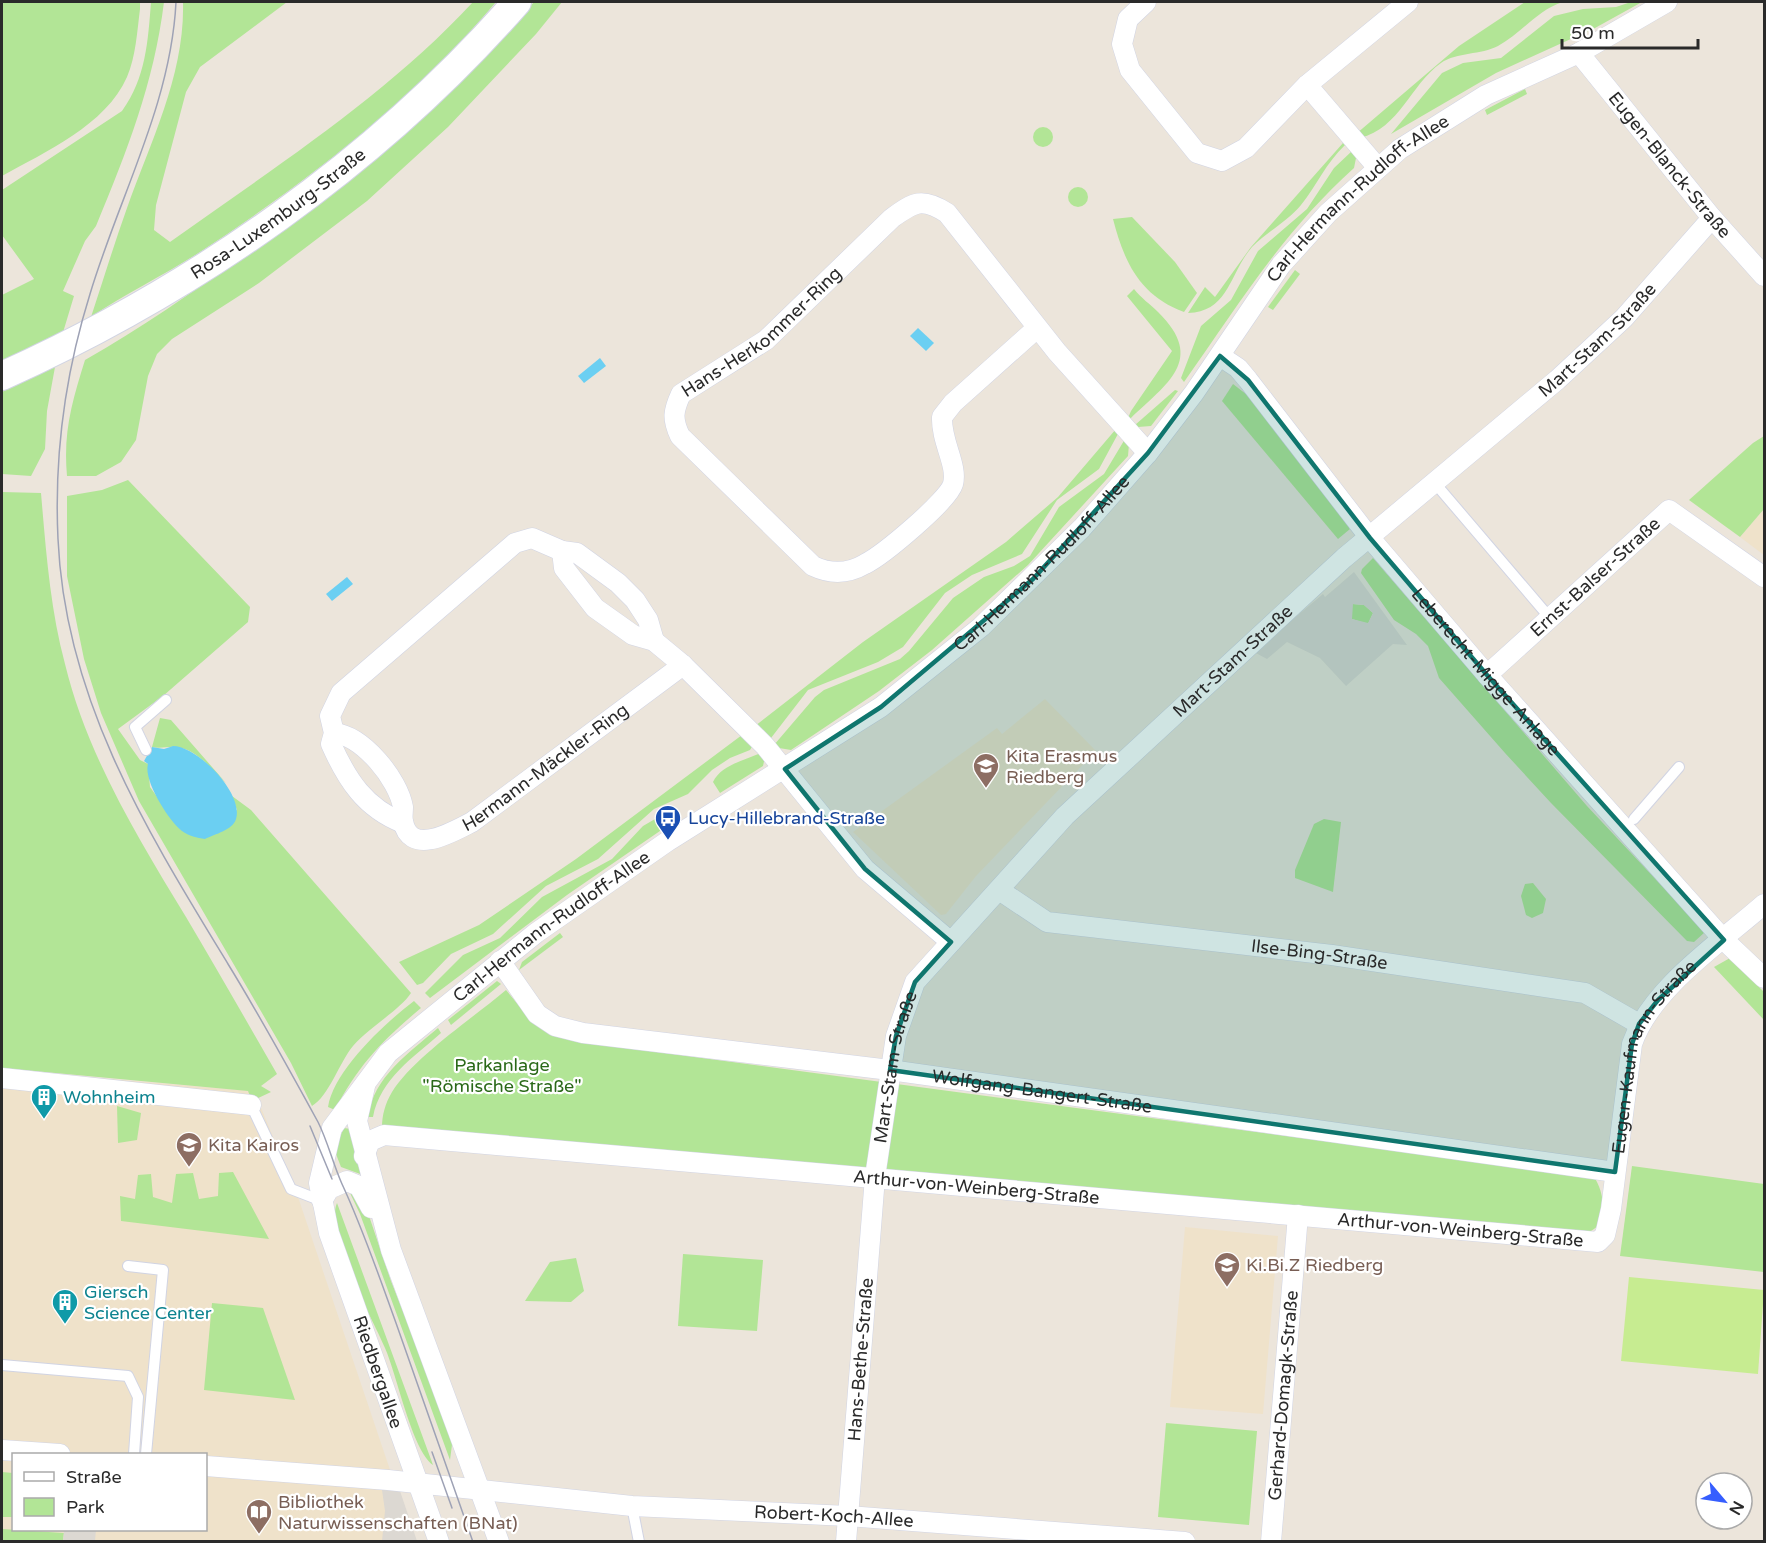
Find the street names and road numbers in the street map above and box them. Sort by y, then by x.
street label: Eugen-Blanck-Straße [1604,87,1736,243]
street label: Carl-Hermann-Rudloff-Allee [1262,110,1453,286]
street label: Rosa-Luxemburg-Straße [186,143,370,284]
street label: Hans-Herkommer-Ring [677,262,846,402]
street label: Mart-Stam-Straße [1534,278,1661,402]
street label: Carl-Hermann-Rudloff-Allee [949,471,1134,656]
street label: Ernst-Balser-Straße [1526,512,1665,641]
street label: Leberecht-Migge-Anlage [1407,584,1565,760]
street label: Mart-Stam-Straße [1168,600,1297,722]
street label: Hermann-Mäckler-Ring [458,699,633,836]
street label: Carl-Hermann-Rudloff-Allee [448,846,654,1007]
street label: Ilse-Bing-Straße [1250,935,1389,974]
street label: Eugen-Kaufmann-Straße [1607,955,1701,1155]
street label: Mart-Stam-Straße [869,988,922,1145]
street label: Wolfgang-Bangert-Straße [931,1065,1154,1118]
street label: Arthur-von-Weinberg-Straße [852,1165,1100,1209]
street label: Arthur-von-Weinberg-Straße [1336,1208,1585,1252]
street label: Hans-Bethe-Straße [843,1277,878,1442]
street label: Gerhard-Domagk-Straße [1263,1290,1303,1501]
street label: Riedbergallee [348,1313,408,1431]
street label: Robert-Koch-Allee [753,1501,914,1532]

